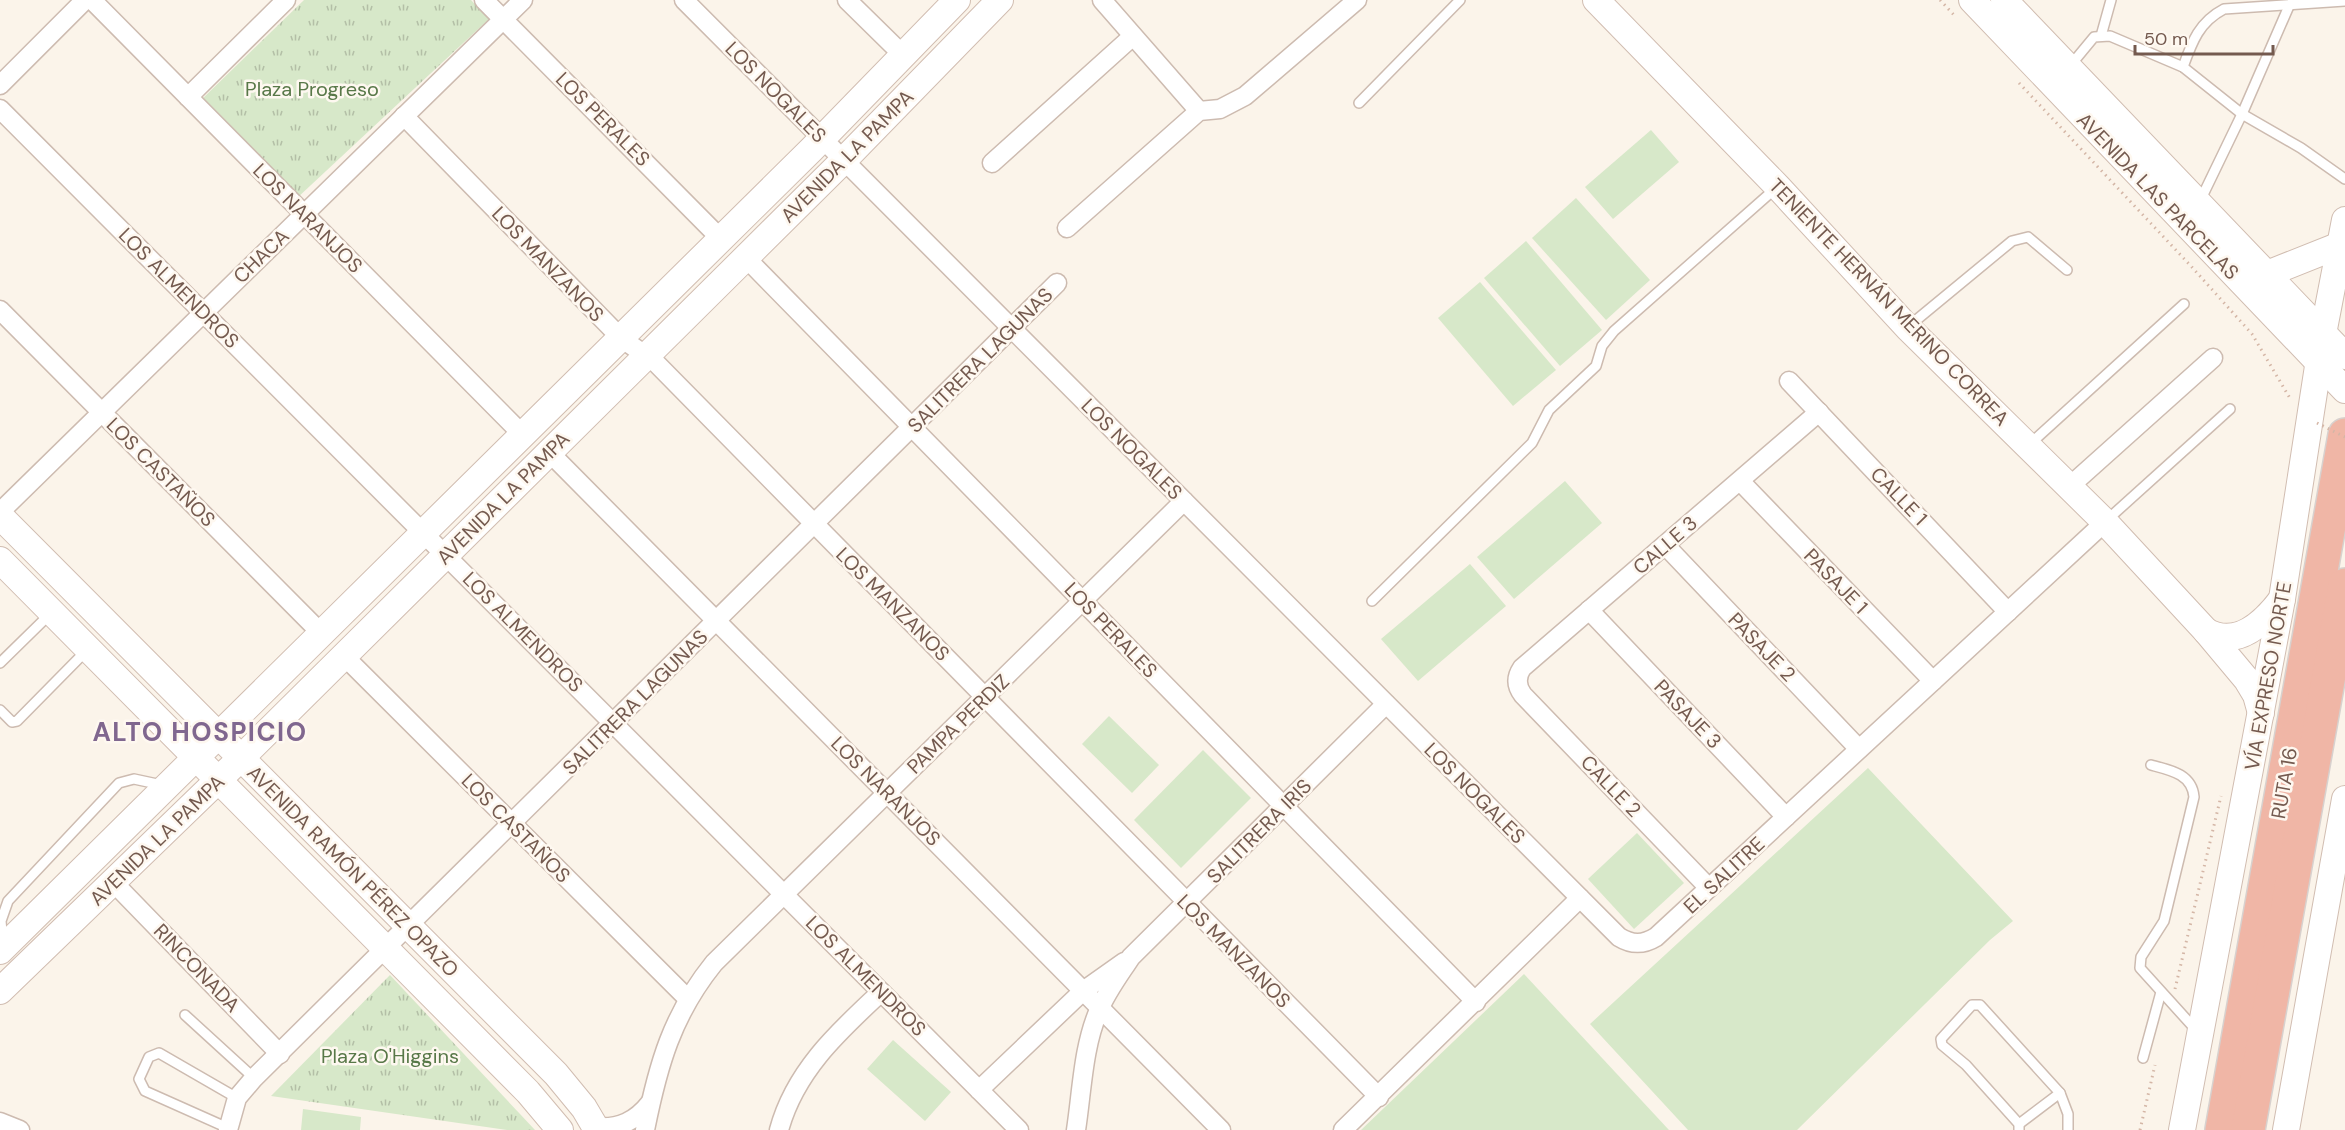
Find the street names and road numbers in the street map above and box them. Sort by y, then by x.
street label: LOS NOGALES [720,36,832,148]
street label: LOS PERALES [550,66,656,172]
street label: AVENIDA LA PAMPA [775,84,919,228]
street label: AVENIDA LAS PARCELAS [2071,107,2245,285]
street label: LOS NARANJOS [248,158,368,278]
street label: TENIENTE HERNÁN MERINO CORREA [1763,173,2015,431]
street label: LOS MANZANOS [486,201,610,327]
street label: LOS ALMENDROS [113,222,245,354]
street label: CHACA [228,223,294,289]
street label: SALITRERA LAGUNAS [902,282,1058,438]
street label: LOS NOGALES [1076,393,1188,505]
street label: LOS CASTAÑOS [101,412,221,532]
street label: AVENIDA LA PAMPA [431,426,575,570]
street label: CALLE 1 [1865,461,1933,531]
street label: CALLE 3 [1627,510,1703,580]
street label: LOS MANZANOS [831,542,955,666]
street label: PASAJE 1 [1799,543,1873,619]
street label: LOS ALMENDROS [457,566,589,698]
street label: LOS PERALES [1059,577,1163,683]
street label: VÍA EXPRESO NORTE [2239,580,2297,772]
street label: PASAJE 2 [1723,607,1801,687]
street label: SALITRERA LAGUNAS [557,624,713,780]
street label: PAMPA PERDIZ [901,669,1015,779]
street label: PASAJE 3 [1649,674,1727,754]
street label: LOS NARANJOS [826,731,946,851]
street label: LOS NOGALES [1419,737,1531,849]
street label: RUTA 16 [2265,745,2303,821]
street label: CALLE 2 [1575,749,1647,823]
street label: AVENIDA RAMÓN PÉREZ OPAZO [242,760,464,982]
street label: LOS CASTAÑOS [456,768,576,888]
street label: AVENIDA LA PAMPA [84,769,230,911]
street label: SALITRERA IRIS [1201,773,1317,889]
street label: EL SALITRE [1678,831,1770,919]
street label: LOS MANZANOS [1172,889,1296,1013]
street label: LOS ALMENDROS [800,910,932,1042]
street label: RINCONADA [148,918,246,1018]

